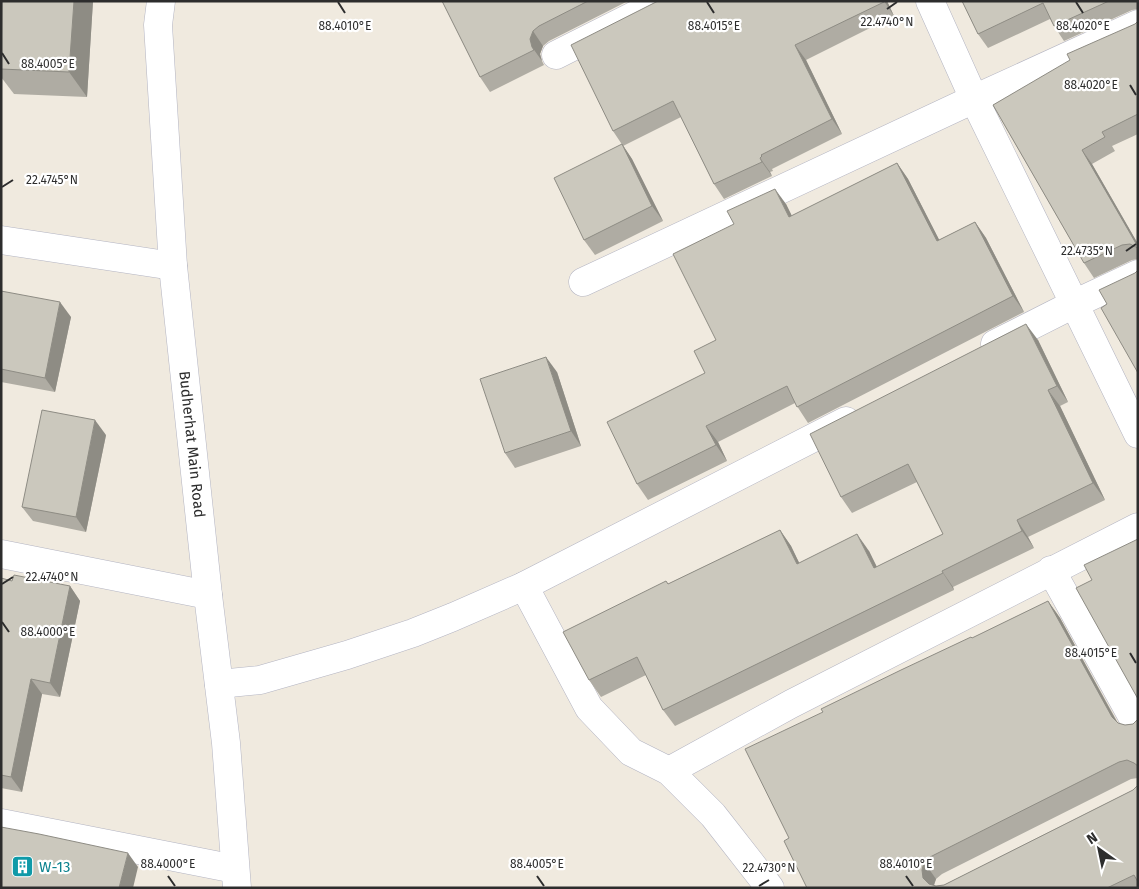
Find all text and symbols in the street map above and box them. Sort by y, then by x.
text: 22.4740°N [861,15,913,29]
text: 88.4010°E [318,19,372,33]
text: 88.4015°E [688,19,740,33]
text: 88.4020°E [1056,19,1110,33]
text: 88.4005°E [21,57,75,71]
text: 88.4020°E [1064,78,1118,92]
text: 22.4745°N [26,173,78,187]
text: 22.4735°N [1061,244,1113,258]
street label: Budherhat Main Road [175,370,209,519]
text: 22.4740°N [26,570,78,584]
text: 88.4000°E [21,625,75,639]
text: 88.4015°E [1065,646,1117,660]
north arrow [1074,824,1124,874]
text: N [1084,829,1101,848]
building icon: W-13 [11,855,35,879]
text: 88.4000°E [141,857,195,871]
text: 88.4005°E [510,857,564,871]
text: 88.4010°E [879,857,933,871]
place label: W-13 [39,858,70,876]
text: 22.4730°N [743,861,795,875]

